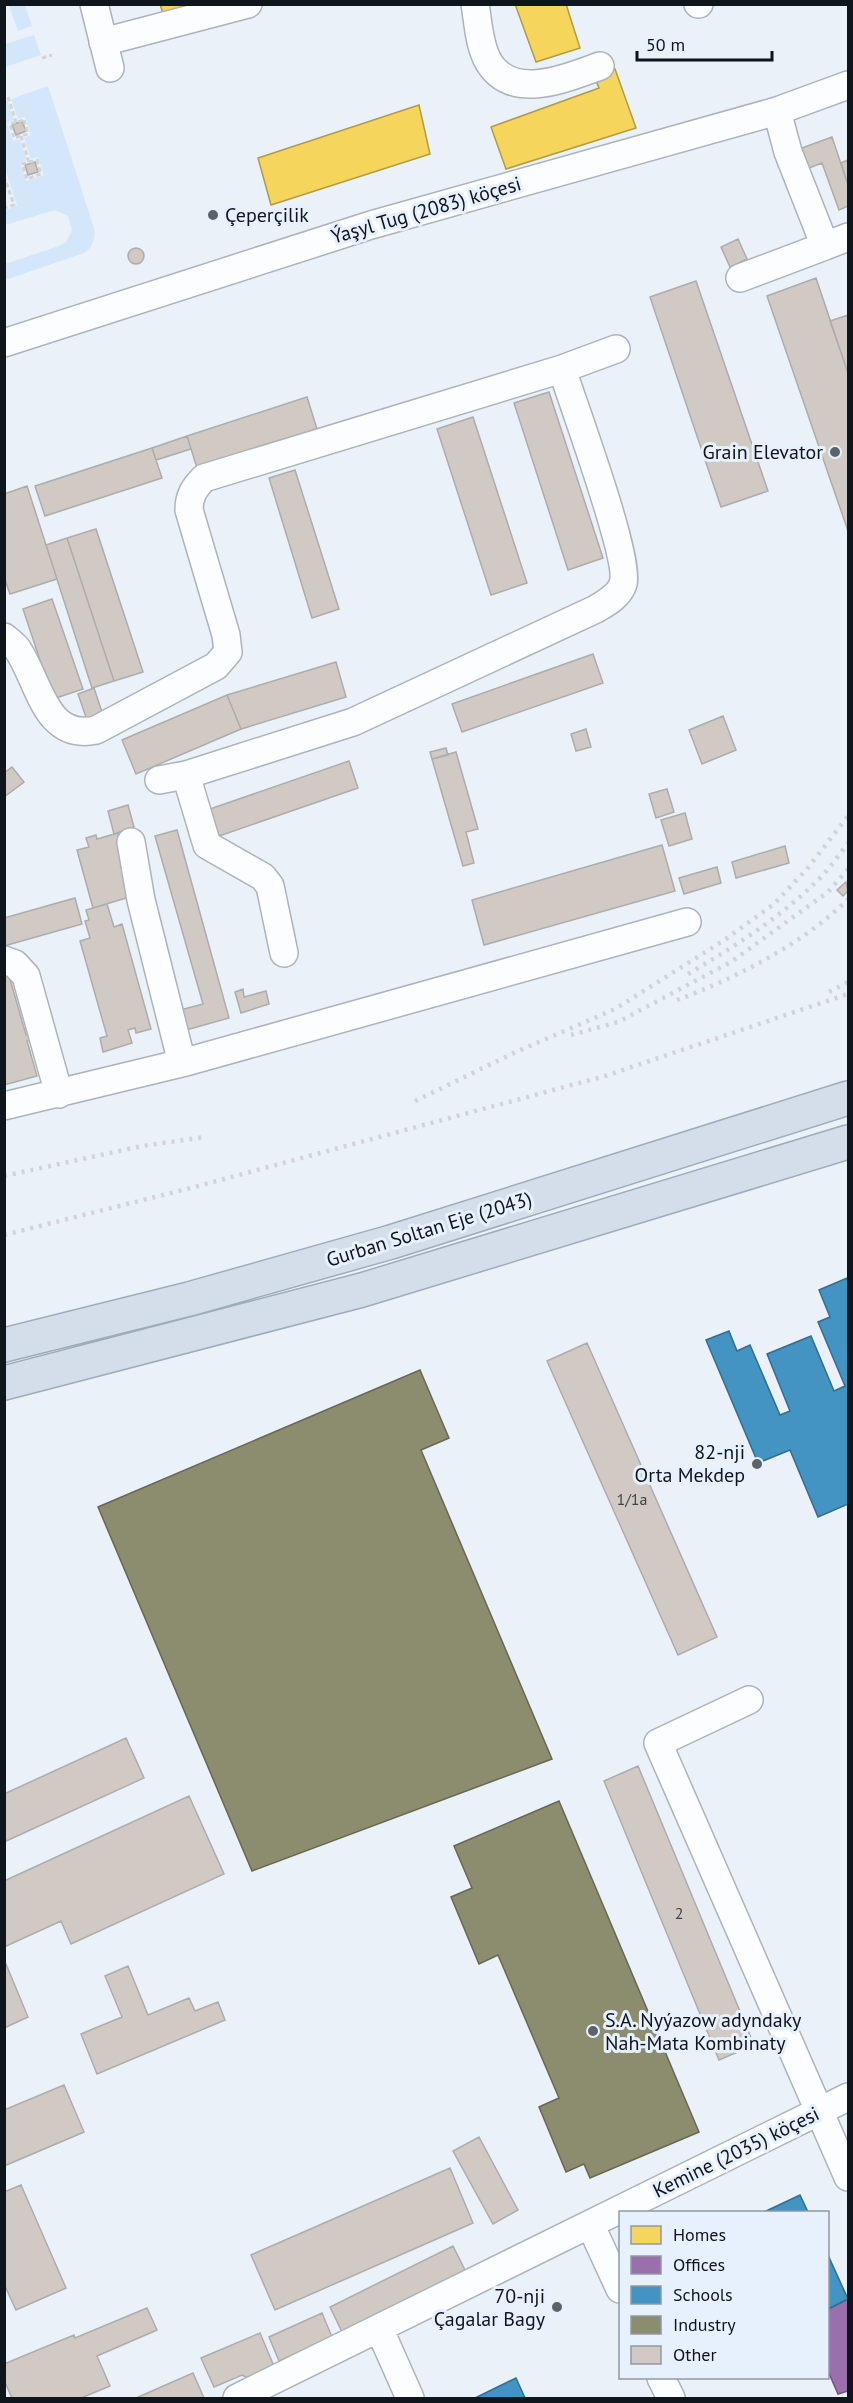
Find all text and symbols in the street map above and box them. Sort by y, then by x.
scale bar [637,24,772,62]
text: 50 m [646,33,685,56]
street label: Ýaşyl Tug (2083) köçesi [328,170,524,250]
place label: Çeperçilik [225,202,309,228]
marker: Çeperçilik [206,208,220,222]
place label: Grain Elevator [702,439,823,465]
marker: Grain Elevator [828,445,842,459]
street label: Gurban Soltan Eje (2043) [323,1185,535,1273]
place label: 82-nji Orta Mekdep [635,1439,745,1488]
marker: 82-nji Orta Mekdep [750,1457,764,1471]
house number: 1/1а [616,1489,648,1509]
house number: 2 [675,1903,683,1923]
place label: S.A. Nyýazow adyndaky Nah-Mata Kombinaty [605,2007,802,2056]
marker: S.A. Nyýazow adyndaky Nah-Mata Kombinaty [586,2024,600,2038]
street label: Kemine (2035) köçesi [648,2100,824,2204]
legend [619,2211,829,2379]
text: Homes [673,2223,726,2246]
text: Offices [673,2253,725,2276]
place label: 70-nji Çagalar Bagy [434,2283,546,2332]
text: Schools [673,2283,733,2306]
marker: 70-nji Çagalar Bagy [550,2300,564,2314]
text: Industry [673,2313,736,2336]
text: Other [673,2343,717,2366]

